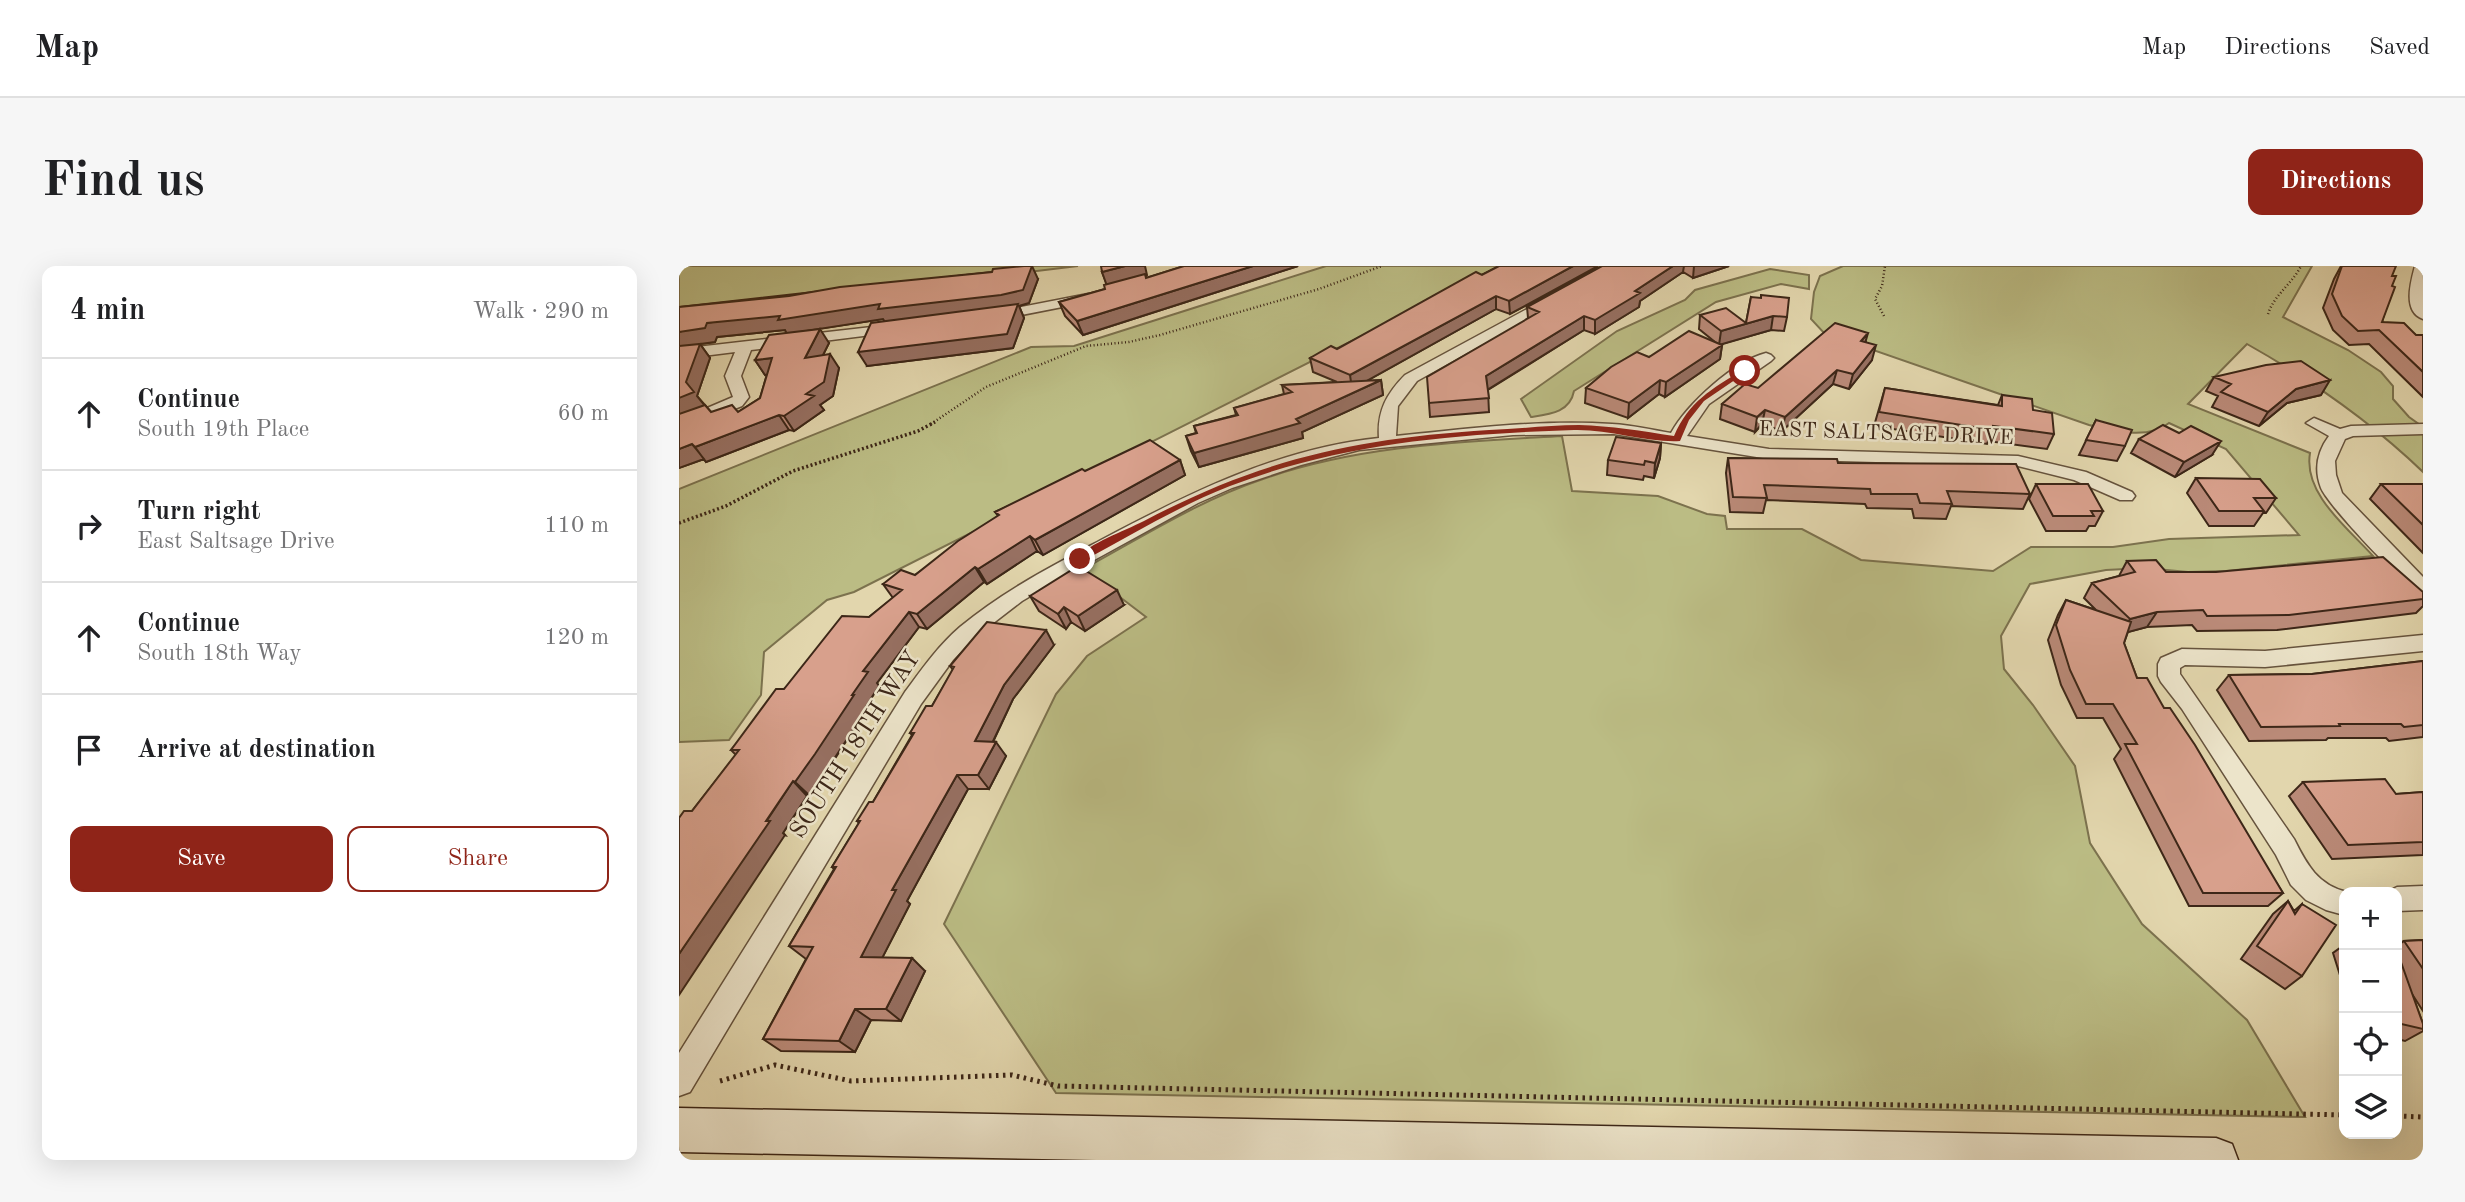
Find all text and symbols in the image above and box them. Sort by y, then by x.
text: Map [35,32,99,65]
text: Map [2142,36,2186,60]
text: Directions [2224,36,2331,60]
text: Saved [2369,36,2430,60]
button: Directions [2248,149,2423,215]
text: Find us [42,158,205,207]
text: 4 min [70,296,145,326]
text: Walk · 290 m [473,300,609,323]
route start [1729,355,1760,386]
text: Continue [137,387,240,413]
icon: ahead [70,395,108,433]
text: 60 m [558,402,609,425]
text: South 19th Place [137,418,309,441]
street label: EAST SALTSAGE DRIVE [1758,419,2014,449]
text: Turn right [137,499,260,525]
icon: right [70,507,108,545]
text: 110 m [544,514,609,537]
text: East Saltsage Drive [137,530,335,553]
route end [1064,543,1095,574]
text: Continue [137,611,240,637]
icon: ahead [70,619,108,657]
text: 120 m [544,626,609,649]
text: South 18th Way [137,642,302,665]
street label: SOUTH 18TH WAY [787,647,925,843]
icon: arrive [70,731,108,769]
text: Arrive at destination [137,737,376,763]
button: Save [70,826,333,892]
button: Share [347,826,609,892]
map controls [2339,887,2402,1139]
button: + [2339,887,2402,950]
button: − [2339,950,2402,1013]
button: locate [2339,1013,2402,1076]
button: layers [2339,1076,2402,1139]

